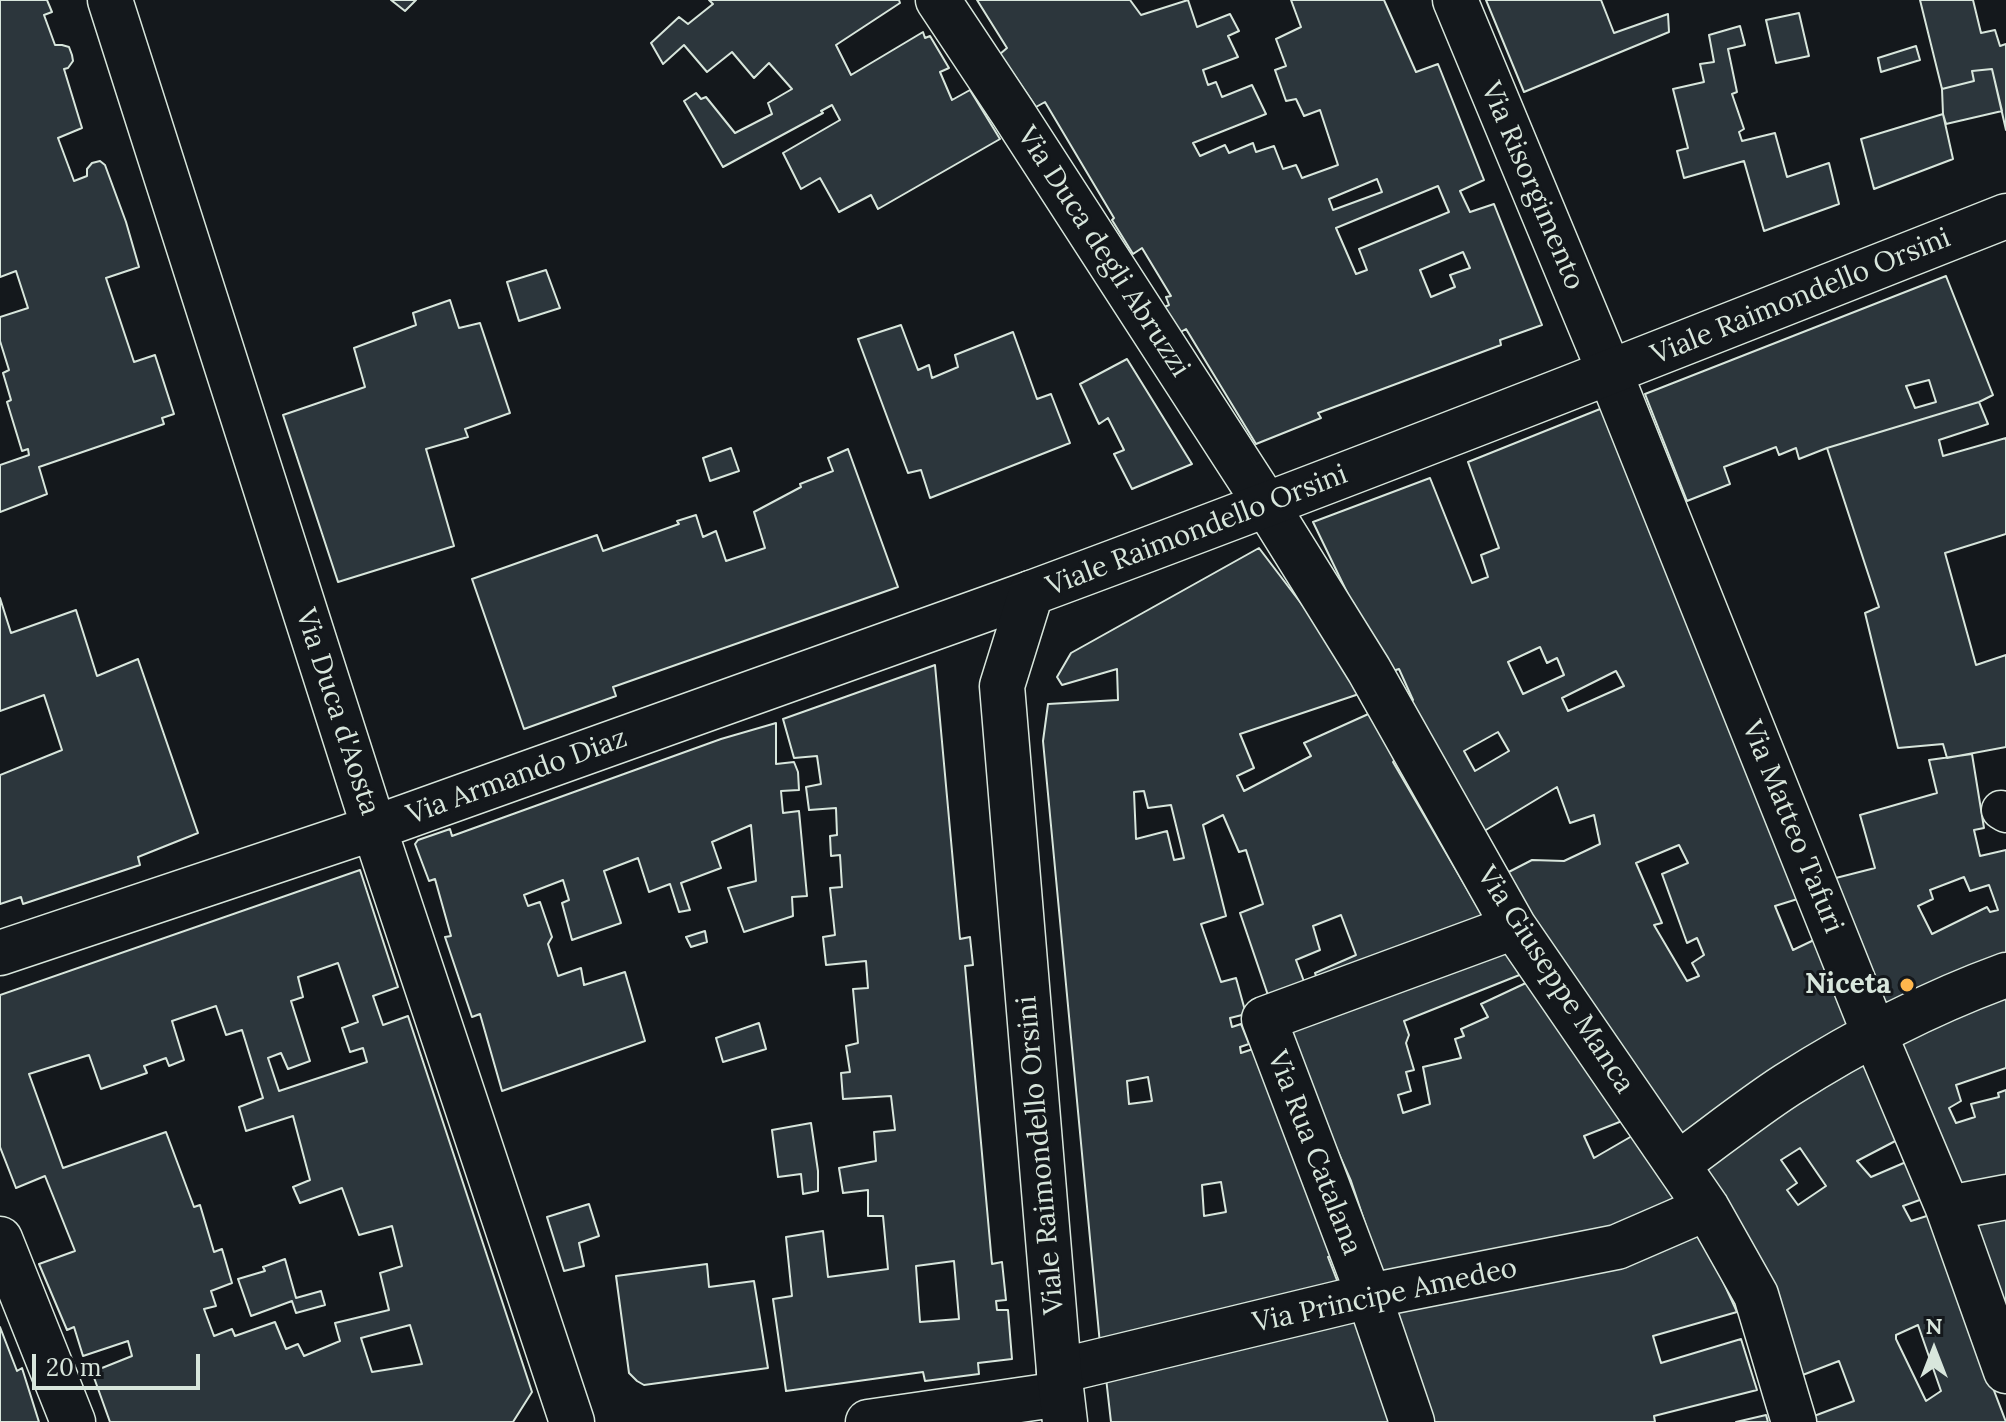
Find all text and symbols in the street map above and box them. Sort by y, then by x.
street label: Via Risorgimento [1473,77,1591,295]
street label: Via Duca degli Abruzzi [1009,121,1197,383]
street label: Viale Raimondello Orsini [1647,222,1955,372]
street label: Viale Raimondello Orsini [1042,458,1352,604]
street label: Via Duca d'Aosta [288,605,386,819]
street label: Via Matteo Tafuri [1734,716,1850,938]
street label: Via Armando Diaz [402,722,632,832]
street label: Via Giuseppe Manca [1469,860,1641,1100]
place label: Niceta [1805,968,1891,1002]
marker: Niceta [1898,976,1916,994]
street label: Viale Raimondello Orsini [1010,994,1072,1316]
street label: Via Rua Catalana [1260,1046,1368,1260]
street label: Via Principe Amedeo [1250,1252,1520,1340]
north arrow [1894,1310,1974,1390]
text: N [1925,1312,1943,1340]
scale bar [36,1338,204,1388]
text: 20 m [46,1352,102,1383]

